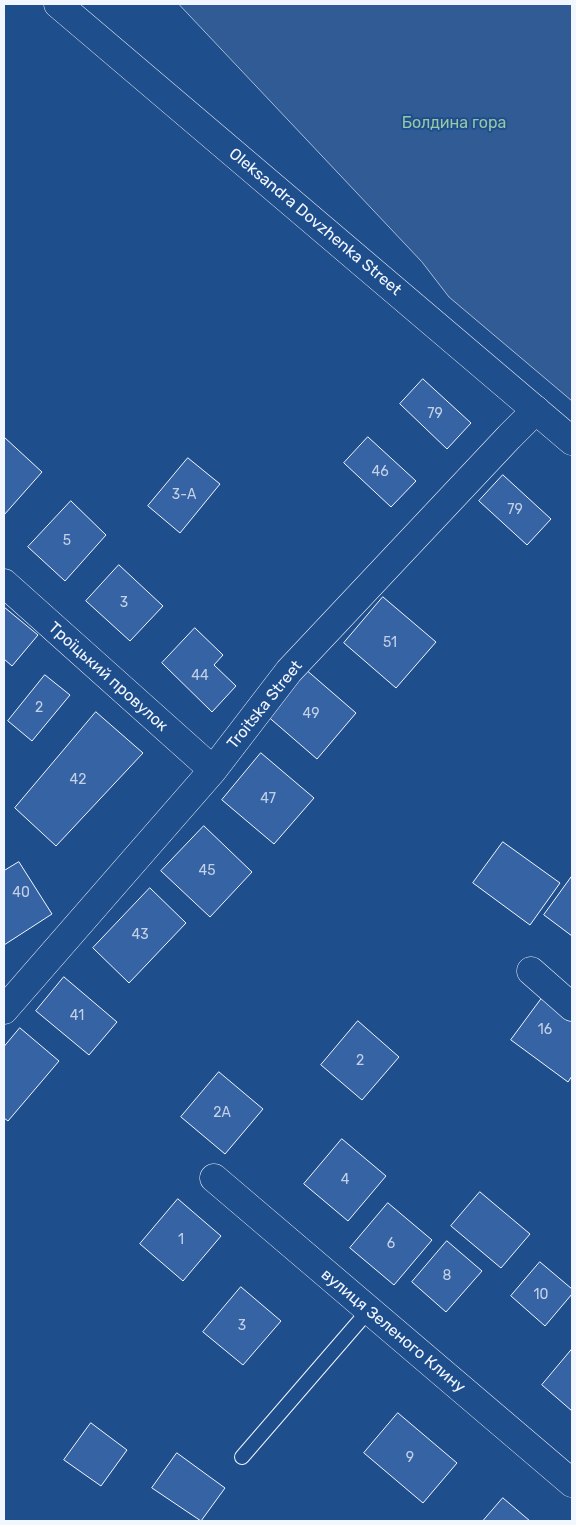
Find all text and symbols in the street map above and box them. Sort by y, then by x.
park label: Болдина гора [402,113,506,133]
street label: Oleksandra Dovzhenka Street [225,144,405,300]
house number: 79 [427,406,443,422]
house number: 46 [371,464,389,480]
house number: 3-А [172,487,196,503]
house number: 79 [507,502,523,518]
house number: 5 [63,533,71,549]
house number: 3 [120,595,128,611]
street label: Троїцький провулок [44,618,172,736]
house number: 51 [383,635,397,651]
street label: Troitska Street [223,657,307,753]
house number: 44 [191,668,209,684]
house number: 2 [35,700,43,716]
house number: 49 [303,706,319,722]
house number: 42 [70,772,86,788]
house number: 47 [260,791,276,807]
house number: 45 [198,863,216,879]
house number: 40 [12,885,30,901]
house number: 43 [131,927,149,943]
house number: 41 [70,1008,84,1024]
house number: 16 [538,1022,552,1038]
house number: 2 [356,1053,364,1069]
house number: 2А [213,1105,231,1121]
house number: 4 [341,1172,349,1188]
house number: 1 [178,1232,184,1248]
house number: 6 [387,1236,395,1252]
street label: вулиця Зеленого Клину [317,1265,469,1397]
house number: 8 [443,1268,451,1284]
house number: 10 [534,1287,548,1303]
house number: 3 [238,1318,246,1334]
house number: 9 [406,1450,414,1466]

